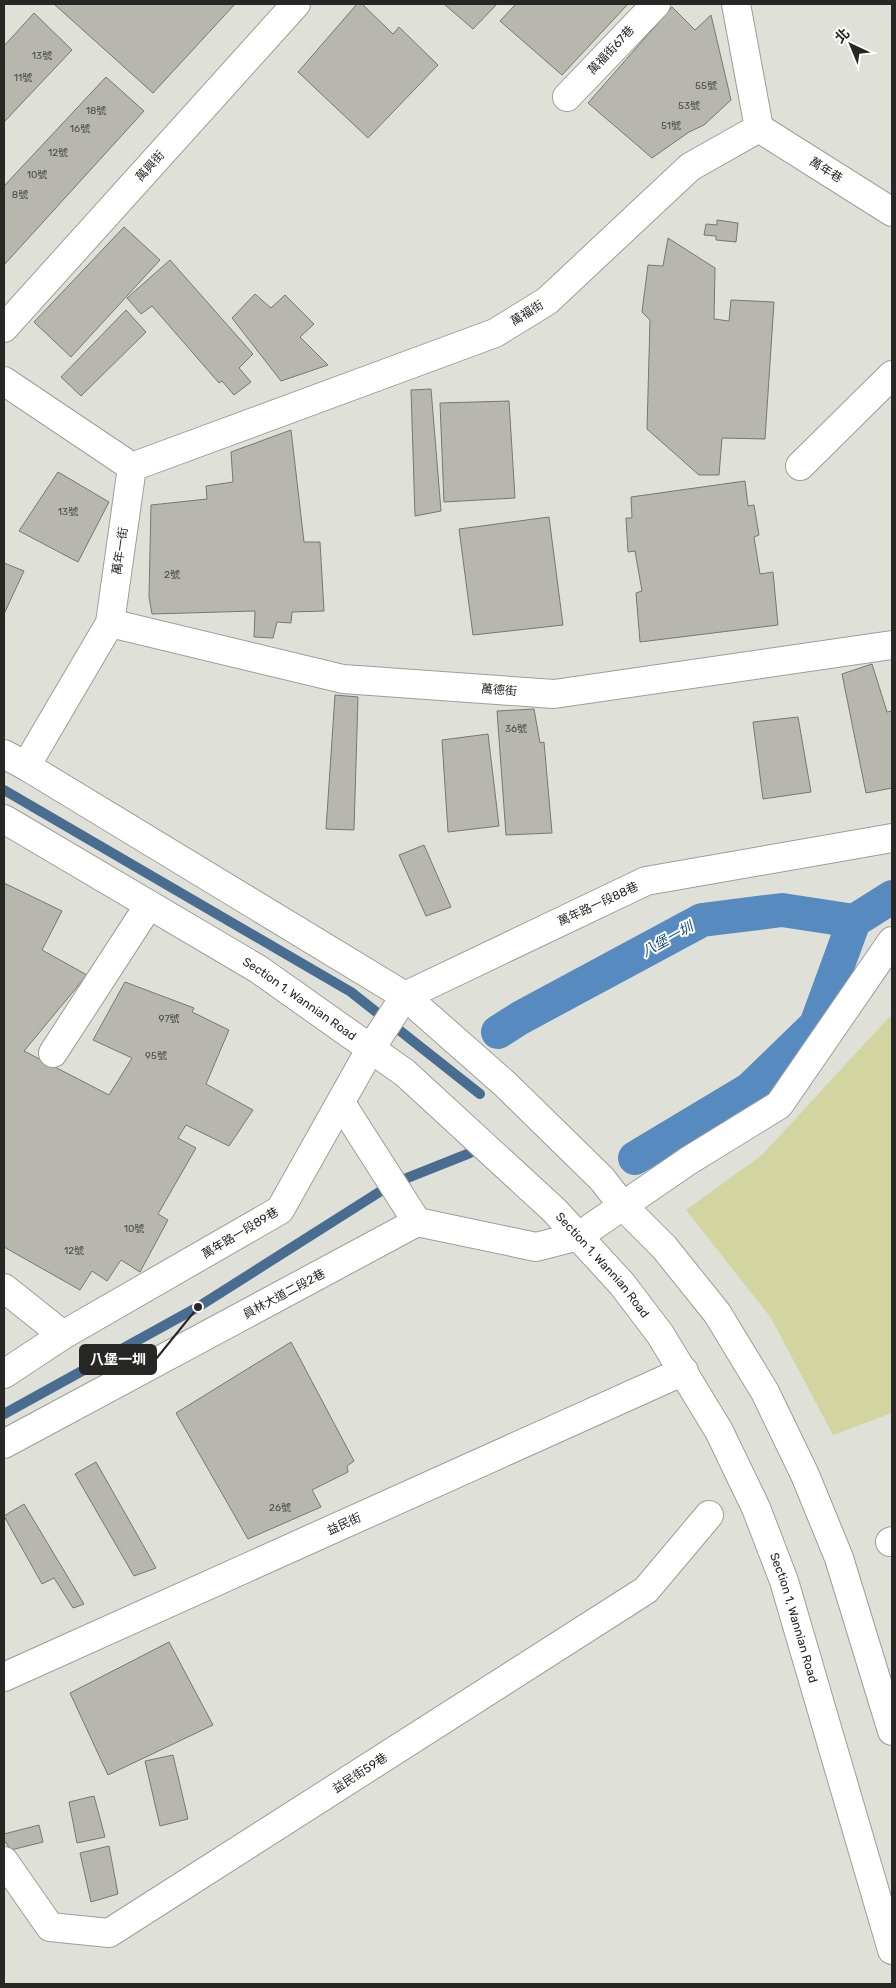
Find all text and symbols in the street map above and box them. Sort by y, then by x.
north arrow [826,20,876,70]
street label: 萬福街67巷 [585,23,637,77]
text: 北 [831,25,853,47]
house number: 13號 [32,50,52,62]
house number: 11號 [14,72,32,84]
house number: 55號 [695,80,717,92]
house number: 53號 [678,100,700,112]
house number: 18號 [86,105,106,117]
house number: 51號 [661,120,681,132]
house number: 16號 [70,123,90,135]
house number: 12號 [48,147,68,159]
street label: 萬興街 [133,148,167,184]
street label: 萬年巷 [807,155,845,185]
house number: 10號 [27,169,47,181]
house number: 8號 [12,189,28,201]
street label: 萬福街 [508,298,546,328]
house number: 13號 [58,506,78,518]
street label: 萬年一街 [110,526,130,576]
house number: 2號 [164,569,180,581]
street label: 萬德街 [481,682,517,698]
house number: 36號 [505,723,527,735]
street label: 萬年路一段88巷 [555,879,641,929]
water label: 八堡一圳 [639,917,698,960]
street label: Section 1, Wannian Road [240,955,359,1043]
house number: 97號 [158,1013,180,1025]
house number: 95號 [145,1050,167,1062]
street label: 萬年路一段89巷 [199,1205,281,1261]
street label: Section 1, Wannian Road [553,1210,652,1321]
house number: 10號 [124,1223,144,1235]
house number: 12號 [64,1245,84,1257]
street label: 員林大道二段2巷 [241,1266,327,1322]
callout: 八堡一圳 [80,1345,156,1374]
text: 八堡一圳 [90,1351,146,1368]
house number: 26號 [269,1502,291,1514]
street label: 益民街 [325,1510,363,1538]
street label: Section 1, Wannian Road [767,1551,820,1684]
street label: 益民街59巷 [330,1750,390,1796]

